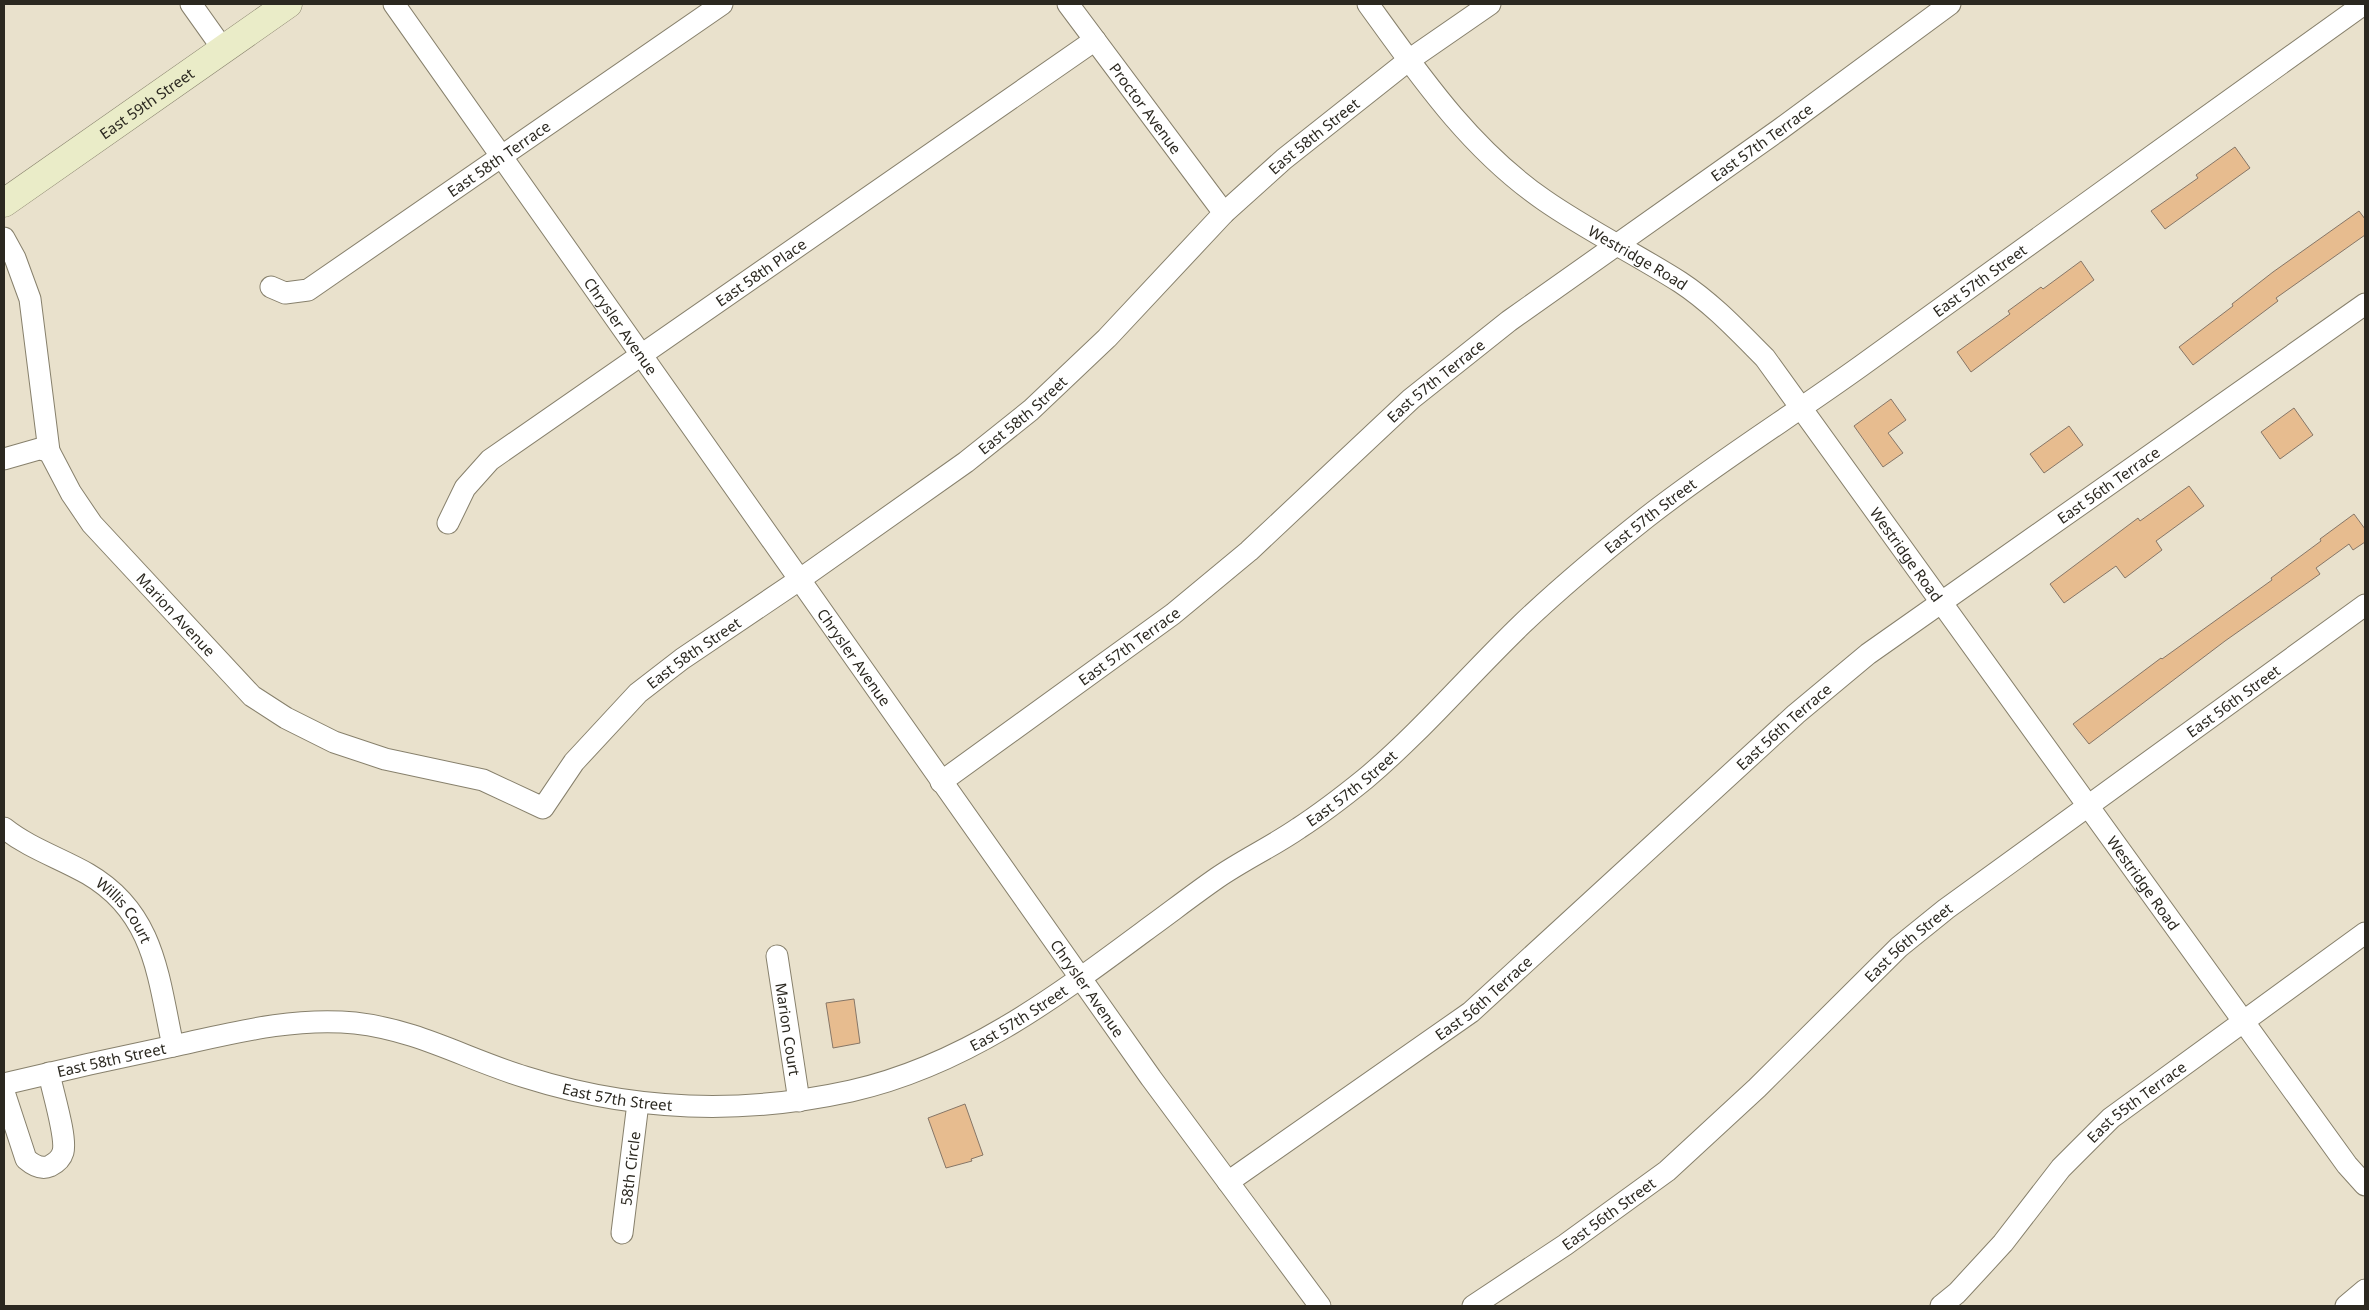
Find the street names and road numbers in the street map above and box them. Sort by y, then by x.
street label: Proctor Avenue [1105,59,1186,158]
street label: East 59th Street [95,63,198,143]
street label: East 58th Street [1264,93,1364,178]
street label: East 57th Terrace [1706,99,1817,185]
street label: East 58th Terrace [443,116,554,201]
street label: Westridge Road [1585,220,1692,294]
street label: East 58th Place [711,234,810,311]
street label: East 57th Street [1929,239,2031,321]
street label: Chrysler Avenue [580,273,662,379]
street label: East 57th Terrace [1382,334,1489,427]
street label: East 58th Street [974,371,1071,459]
street label: East 56th Terrace [2053,442,2163,528]
street label: East 57th Street [1600,473,1700,558]
street label: Westridge Road [1866,503,1947,606]
street label: Marion Avenue [132,568,220,660]
street label: East 57th Terrace [1074,602,1184,690]
street label: Chrysler Avenue [813,604,896,710]
street label: East 58th Street [642,612,745,693]
street label: East 56th Street [2182,660,2284,741]
street label: East 56th Terrace [1732,679,1835,774]
street label: East 57th Street [1302,745,1401,831]
street label: Westridge Road [2103,832,2184,934]
street label: Willis Court [92,872,157,947]
street label: East 56th Street [1860,898,1956,986]
street label: Chrysler Avenue [1046,935,1129,1041]
street label: East 56th Terrace [1431,951,1536,1044]
street label: East 57th Street [966,980,1071,1055]
street label: Marion Court [771,981,805,1078]
street label: East 58th Street [55,1038,168,1081]
street label: East 55th Terrace [2082,1057,2190,1147]
street label: East 57th Street [560,1078,673,1115]
street label: 58th Circle [615,1130,644,1207]
street label: East 56th Street [1558,1172,1660,1254]

